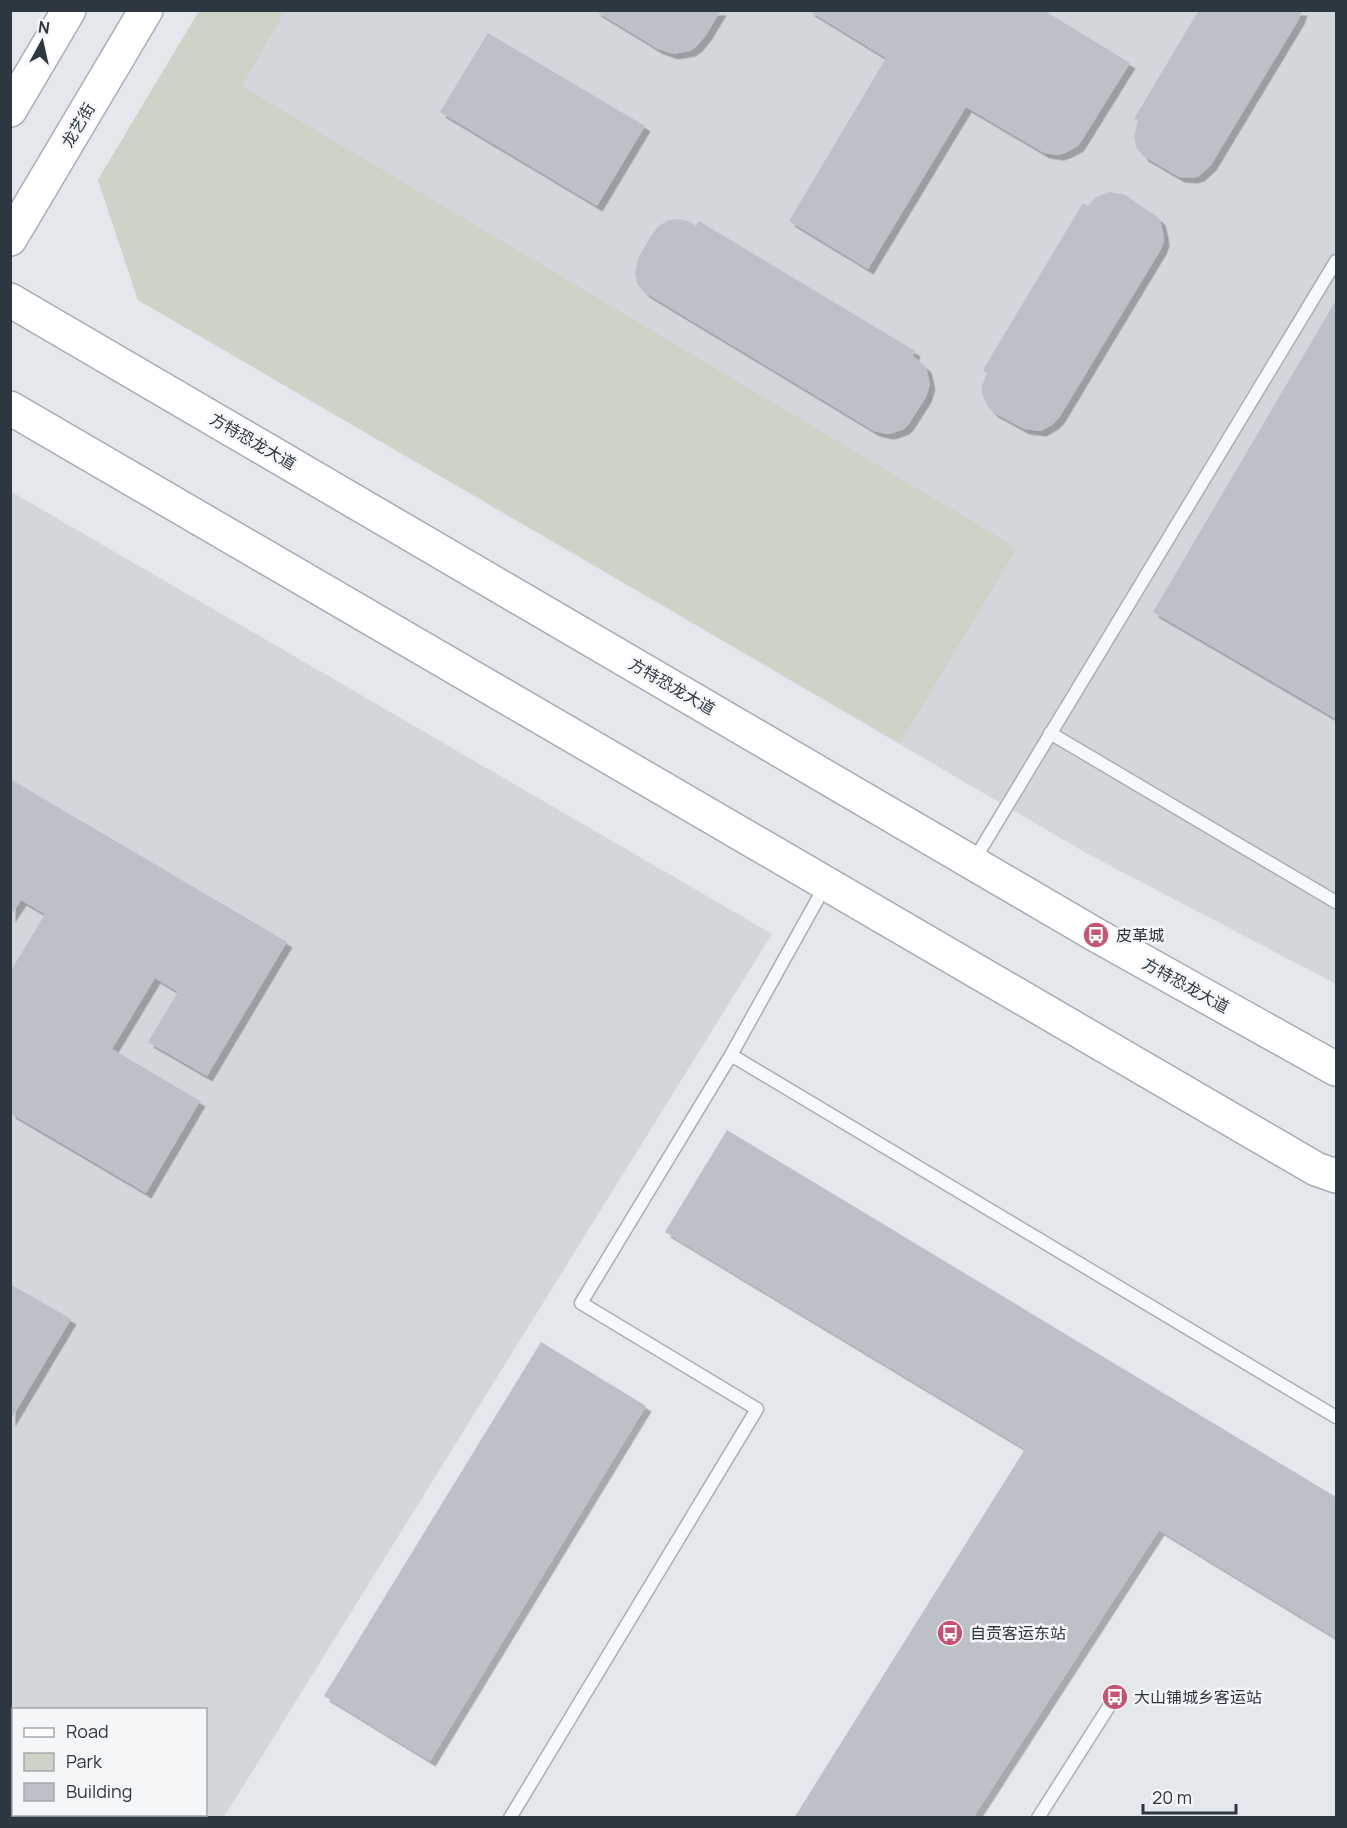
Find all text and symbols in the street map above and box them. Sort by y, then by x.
north arrow [12,12,72,72]
text: N [37,15,51,39]
street label: 龙艺街 [56,99,100,151]
street label: 方特恐龙大道 [206,407,300,475]
street label: 方特恐龙大道 [625,652,719,720]
bus stop icon: 皮革城 [1081,920,1111,950]
place label: 皮革城 [1116,924,1164,946]
street label: 方特恐龙大道 [1139,952,1233,1018]
bus stop icon: 自贡客运东站 [935,1618,965,1648]
place label: 自贡客运东站 [970,1622,1066,1644]
bus stop icon: 大山铺城乡客运站 [1100,1682,1130,1712]
place label: 大山铺城乡客运站 [1134,1686,1262,1708]
legend [12,1708,207,1816]
text: Road [66,1719,109,1743]
text: Park [66,1749,103,1773]
scale bar [1143,1777,1236,1815]
text: Building [66,1779,132,1803]
text: 20 m [1152,1785,1192,1809]

